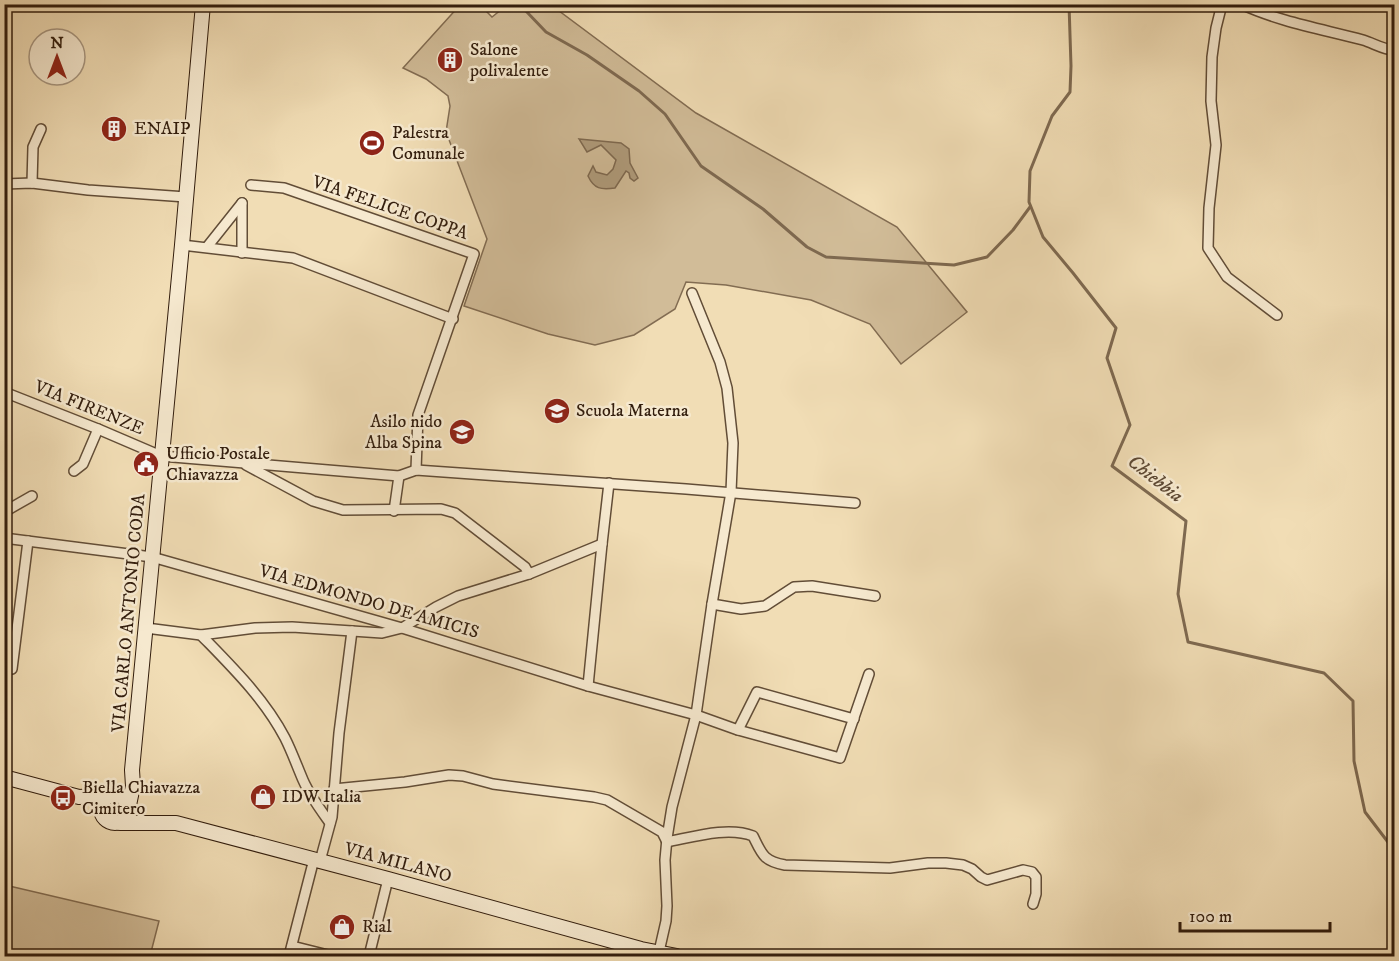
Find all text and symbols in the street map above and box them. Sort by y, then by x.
north arrow [27,27,87,87]
text: N [50,33,64,53]
place label: Salone polivalente [469,39,549,82]
building icon: Salone polivalente [435,45,465,75]
building icon: ENAIP [99,114,129,144]
place label: ENAIP [134,118,190,140]
place label: Palestra Comunale [392,122,465,165]
sports icon: Palestra Comunale [357,128,387,158]
street label: VIA FELICE COPPA [308,171,471,245]
street label: VIA FIRENZE [30,376,147,440]
school or university icon: Scuola Materna [542,396,572,426]
place label: Scuola Materna [576,400,689,422]
place label: Asilo nido Alba Spina [365,411,442,454]
school or university icon: Asilo nido Alba Spina [447,417,477,447]
place label: Ufficio Postale Chiavazza [166,443,270,486]
public building icon: Ufficio Postale Chiavazza [131,449,161,479]
water label: Chiebbia [1122,449,1188,509]
street label: VIA CARLO ANTONIO CODA [108,492,150,734]
street label: VIA EDMONDO DE AMICIS [256,560,481,644]
place label: Biella Chiavazza Cimitero [82,777,201,820]
shop icon: IDW Italia [248,782,278,812]
bus stop icon: Biella Chiavazza Cimitero [48,783,78,813]
place label: IDW Italia [282,786,362,808]
street label: VIA MILANO [341,838,454,888]
scale bar [1180,895,1330,933]
text: 100 m [1189,906,1232,928]
shop icon: Rial [327,912,357,942]
place label: Rial [362,916,392,938]

